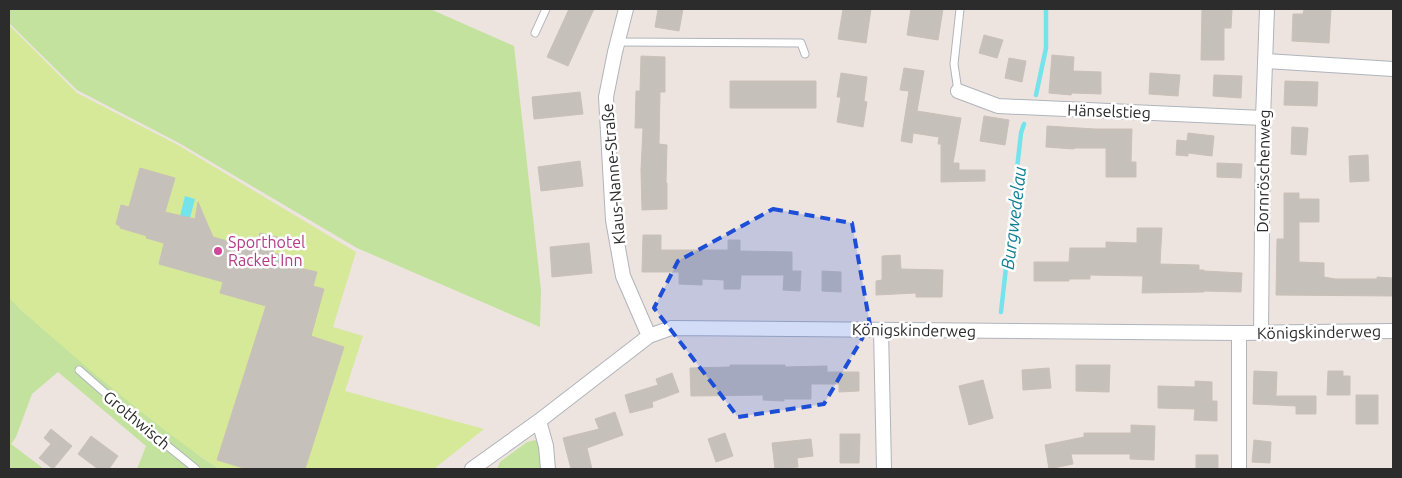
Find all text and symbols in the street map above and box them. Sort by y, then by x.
street label: Hänselstieg [1067,101,1151,121]
street label: Klaus-Nanne-Straße [598,103,628,245]
street label: Dornröschenweg [1253,109,1273,233]
water label: Burgwedelau [997,165,1029,271]
place label: Sporthotel Racket Inn [228,233,305,269]
marker: Sporthotel Racket Inn [212,245,224,257]
street label: Königskinderweg [852,320,976,340]
street label: Königskinderweg [1257,322,1381,342]
street label: Grothwisch [100,387,174,453]

